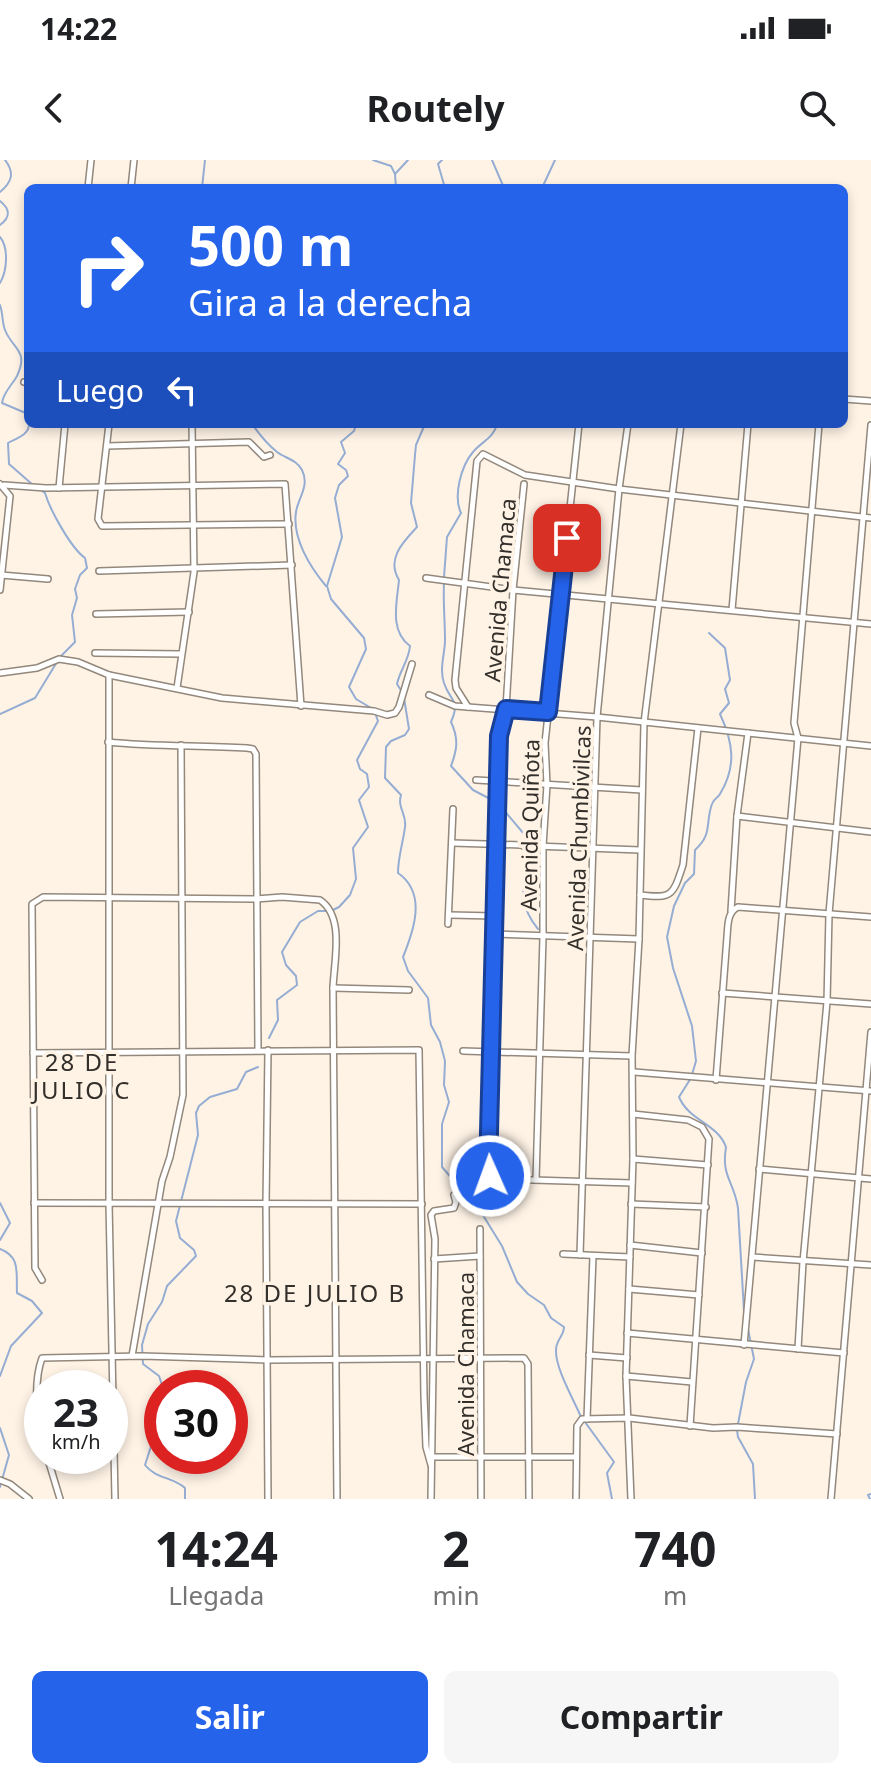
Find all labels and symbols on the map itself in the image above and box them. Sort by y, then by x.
street label: Avenida Chamaca [476,497,522,683]
pin [533,504,601,572]
street label: Avenida Chumbivilcas [559,725,597,951]
street label: Avenida Quiñota [513,739,545,911]
district label: 28 DE JULIO C [31,1045,131,1106]
position arrow [448,1134,532,1218]
street label: Avenida Chamaca [450,1272,480,1456]
district label: 28 DE JULIO B [224,1276,406,1309]
speed limit sign: 30 [144,1370,248,1474]

